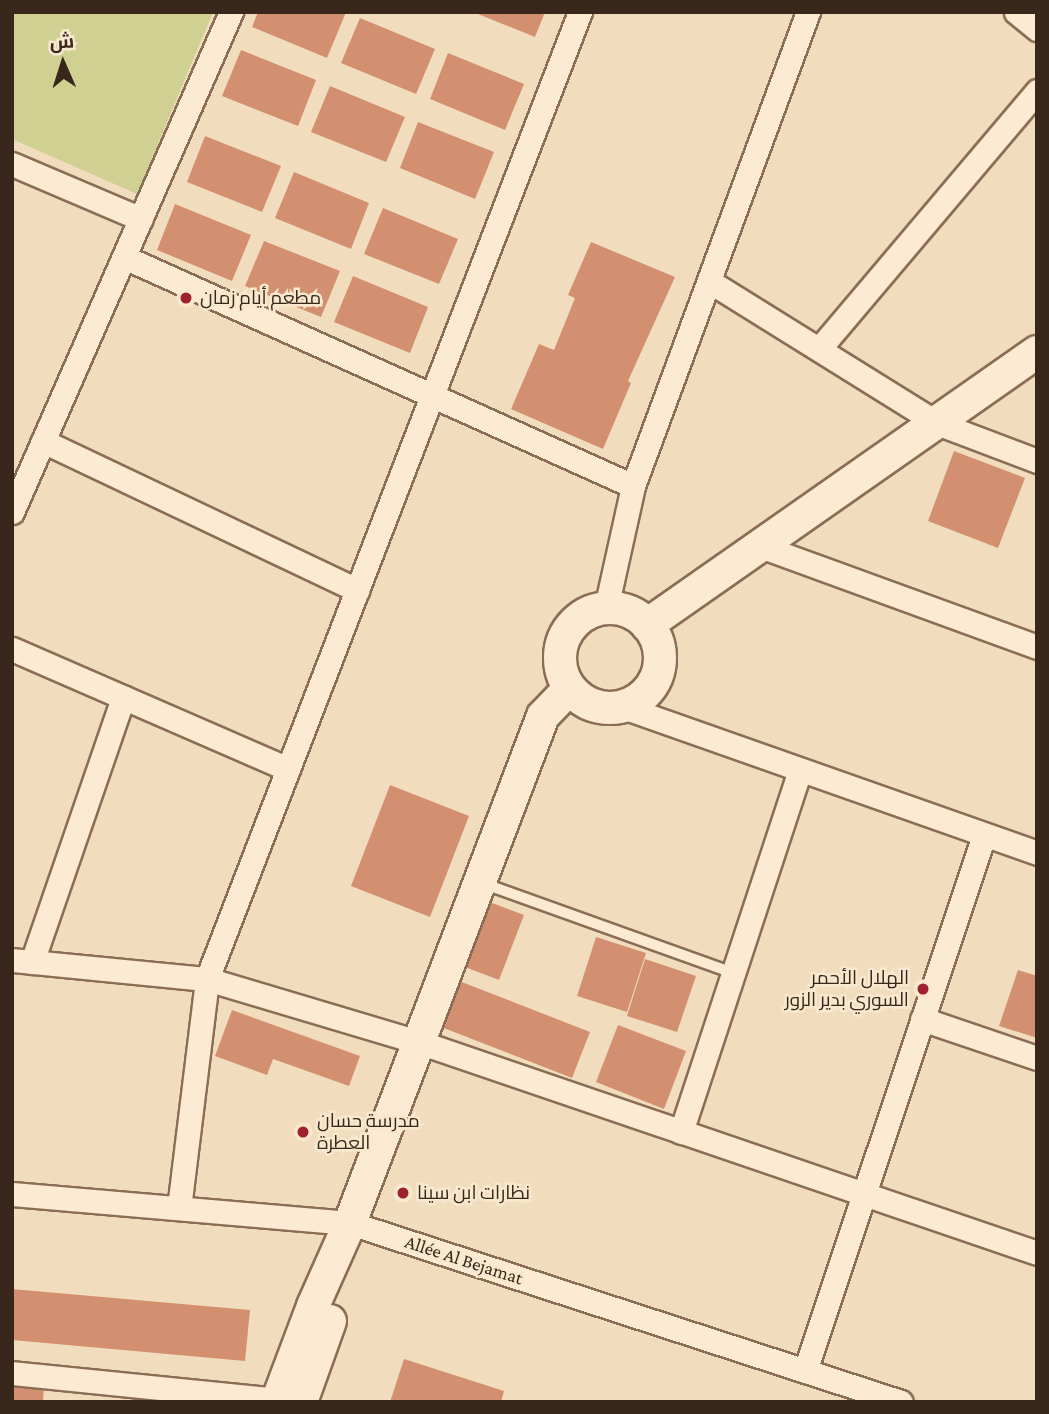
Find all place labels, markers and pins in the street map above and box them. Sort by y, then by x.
place label: مطعم أيام زمان [200,287,321,309]
marker: مطعم أيام زمان [178,290,194,306]
place label: الهلال الأحمر السوري بدير الزور [785,967,909,1011]
marker: الهلال الأحمر السوري بدير الزور [915,981,931,997]
place label: مدرسة حسان العطرة [317,1110,420,1154]
marker: مدرسة حسان العطرة [295,1124,311,1140]
place label: نظارات ابن سينا [417,1182,530,1204]
marker: نظارات ابن سينا [395,1185,411,1201]

